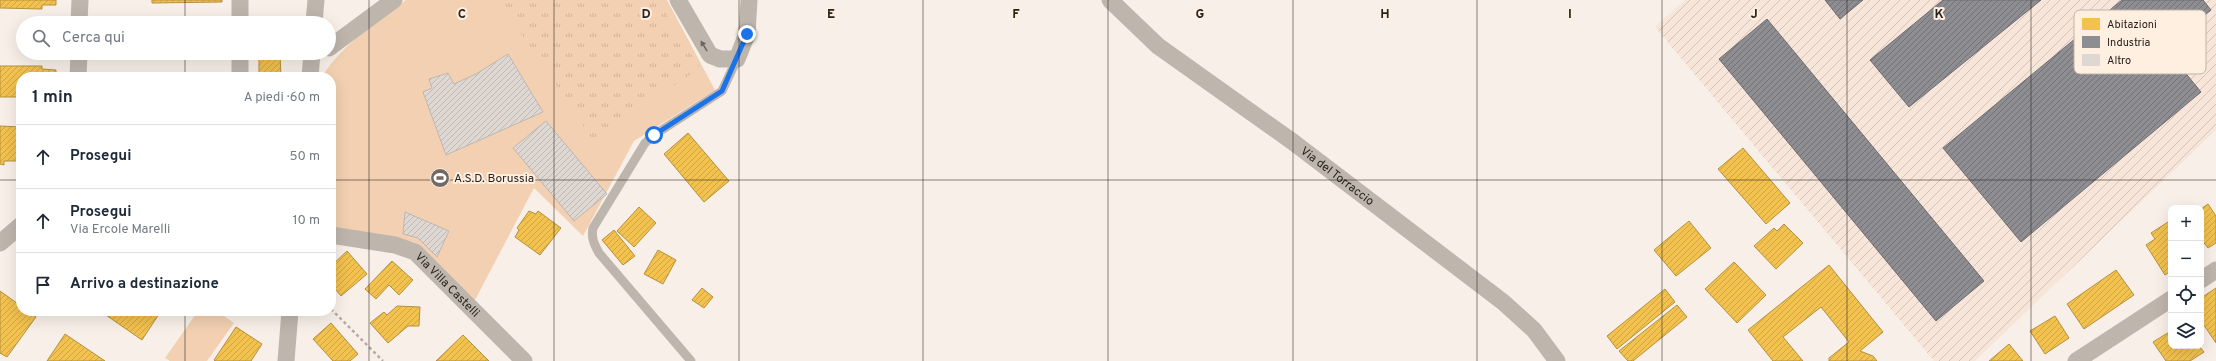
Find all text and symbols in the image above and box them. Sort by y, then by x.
text: C [458,7,466,23]
text: D [641,7,651,23]
text: E [827,7,835,23]
text: F [1012,7,1020,23]
text: G [1196,7,1205,23]
text: H [1380,7,1390,23]
text: I [1568,7,1572,23]
text: J [1750,7,1758,23]
text: K [1934,7,1944,23]
legend [2074,10,2206,74]
search box [16,16,336,60]
text: Abitazioni [2107,18,2157,32]
route end [738,25,756,43]
icon: search [30,27,52,49]
text: Cerca qui [62,29,125,48]
text: Industria [2107,36,2151,50]
one-way arrow [700,40,707,52]
text: Altro [2107,54,2131,68]
text: 1 min [32,87,73,109]
text: A piedi · 60 m [244,90,320,106]
route start [645,126,663,144]
street label: Via del Torraccio [1297,143,1377,210]
icon: ahead [32,146,54,168]
text: Prosegui [70,147,131,166]
text: 50 m [290,149,320,165]
sports icon: A.S.D. Borussia [429,167,451,189]
place label: A.S.D. Borussia [454,171,534,187]
text: Prosegui [70,203,131,222]
map controls [2168,205,2204,349]
button: + [2168,205,2204,241]
icon: ahead [32,210,54,232]
text: 10 m [293,213,320,229]
text: Via Ercole Marelli [70,222,170,238]
button: − [2168,241,2204,277]
street label: Via Villa Castelli [411,249,483,321]
icon: arrive [32,274,54,296]
text: Arrivo a destinazione [70,275,219,294]
button: locate [2168,277,2204,313]
button: layers [2168,313,2204,349]

